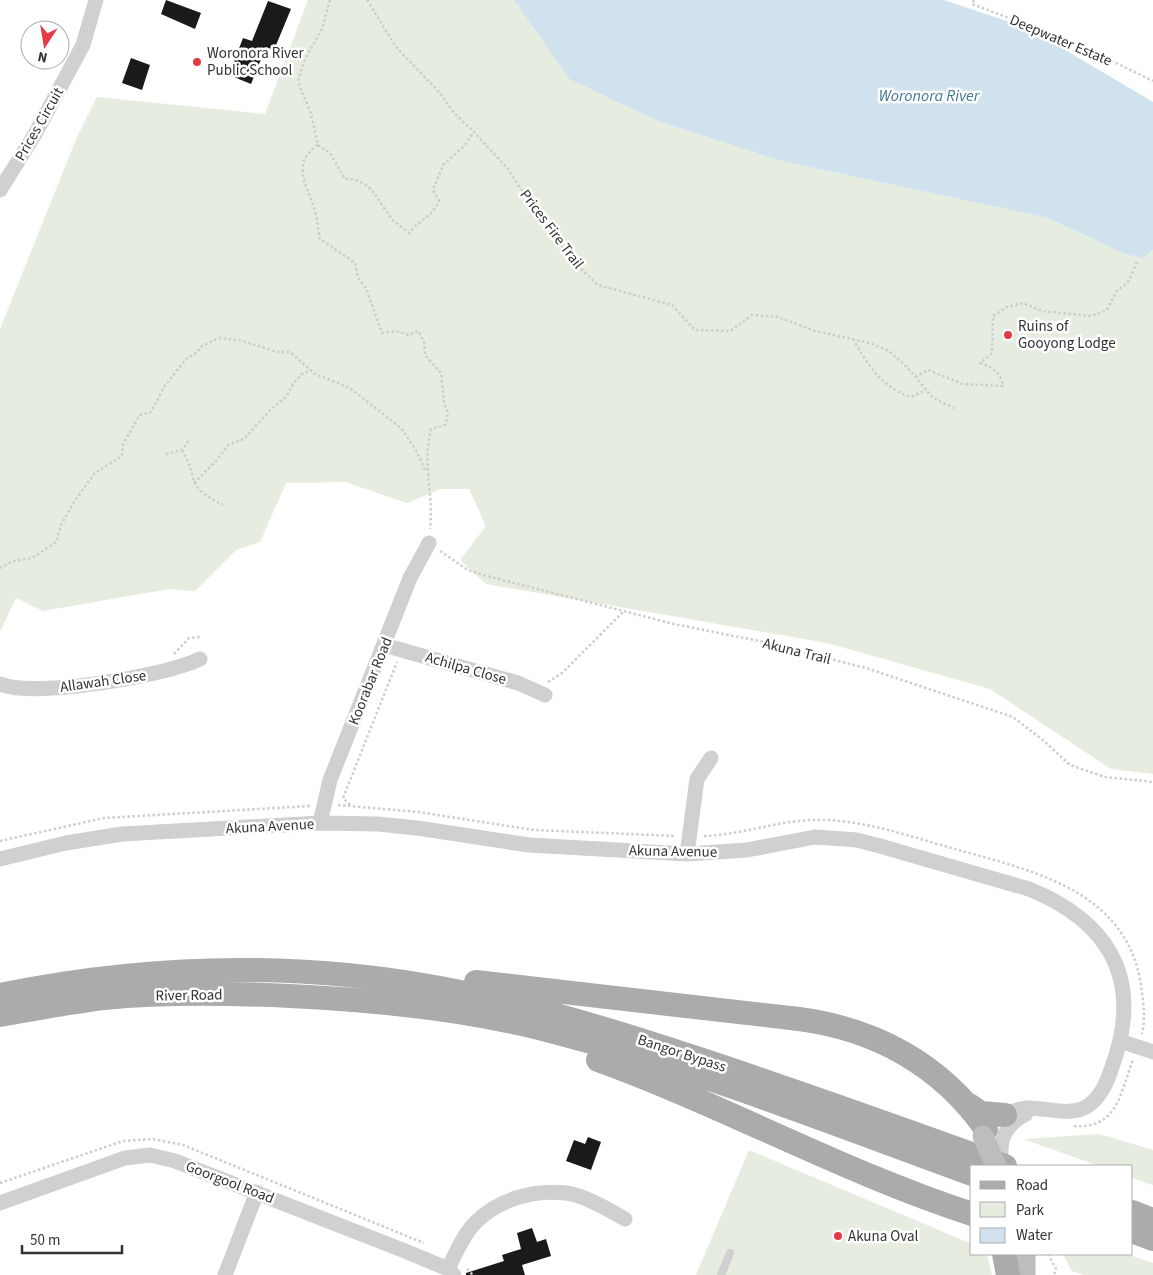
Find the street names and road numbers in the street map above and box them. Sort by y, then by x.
street label: Deepwater Estate [1006,9,1115,71]
street label: Prices Circuit [10,84,69,165]
street label: Prices Fire Trail [515,185,589,273]
street label: Akuna Trail [761,633,833,670]
street label: Koorabar Road [343,634,398,728]
street label: Achilpa Close [423,647,509,690]
street label: Allawah Close [59,665,148,698]
street label: Akuna Avenue [225,814,315,839]
street label: Akuna Avenue [629,840,717,863]
street label: River Road [155,984,223,1007]
street label: Bangor Bypass [635,1029,729,1078]
street label: Goorgool Road [183,1156,277,1209]

